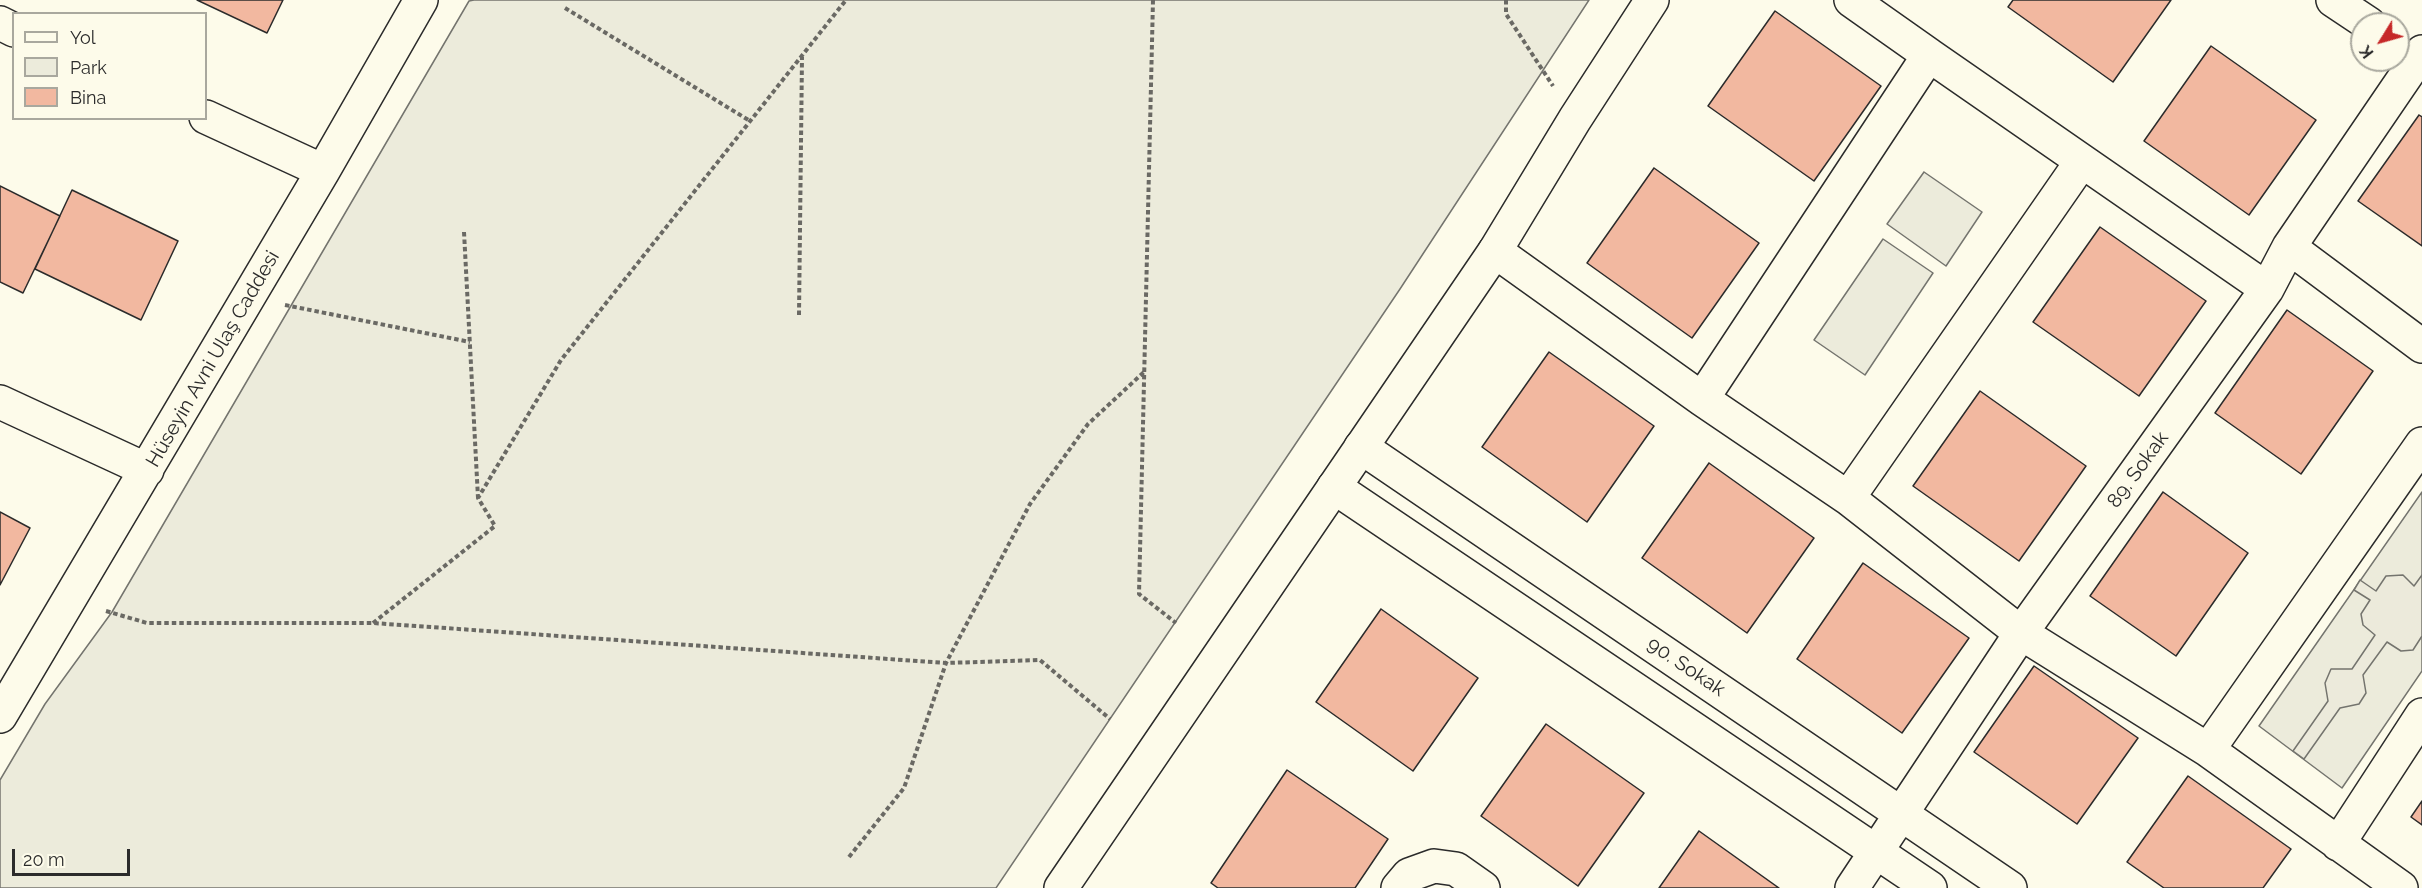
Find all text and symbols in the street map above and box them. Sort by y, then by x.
legend [12,12,207,120]
north arrow [2350,12,2410,72]
text: Yol [70,27,96,48]
text: K [2356,42,2378,62]
text: Park [70,57,107,78]
text: Bina [70,87,106,108]
street label: Hüseyin Avni Ulaş Caddesi [141,247,285,471]
street label: 89. Sokak [2102,427,2174,513]
street label: 90. Sokak [1642,632,1730,702]
scale bar [15,837,134,875]
text: 20 m [23,849,65,870]

